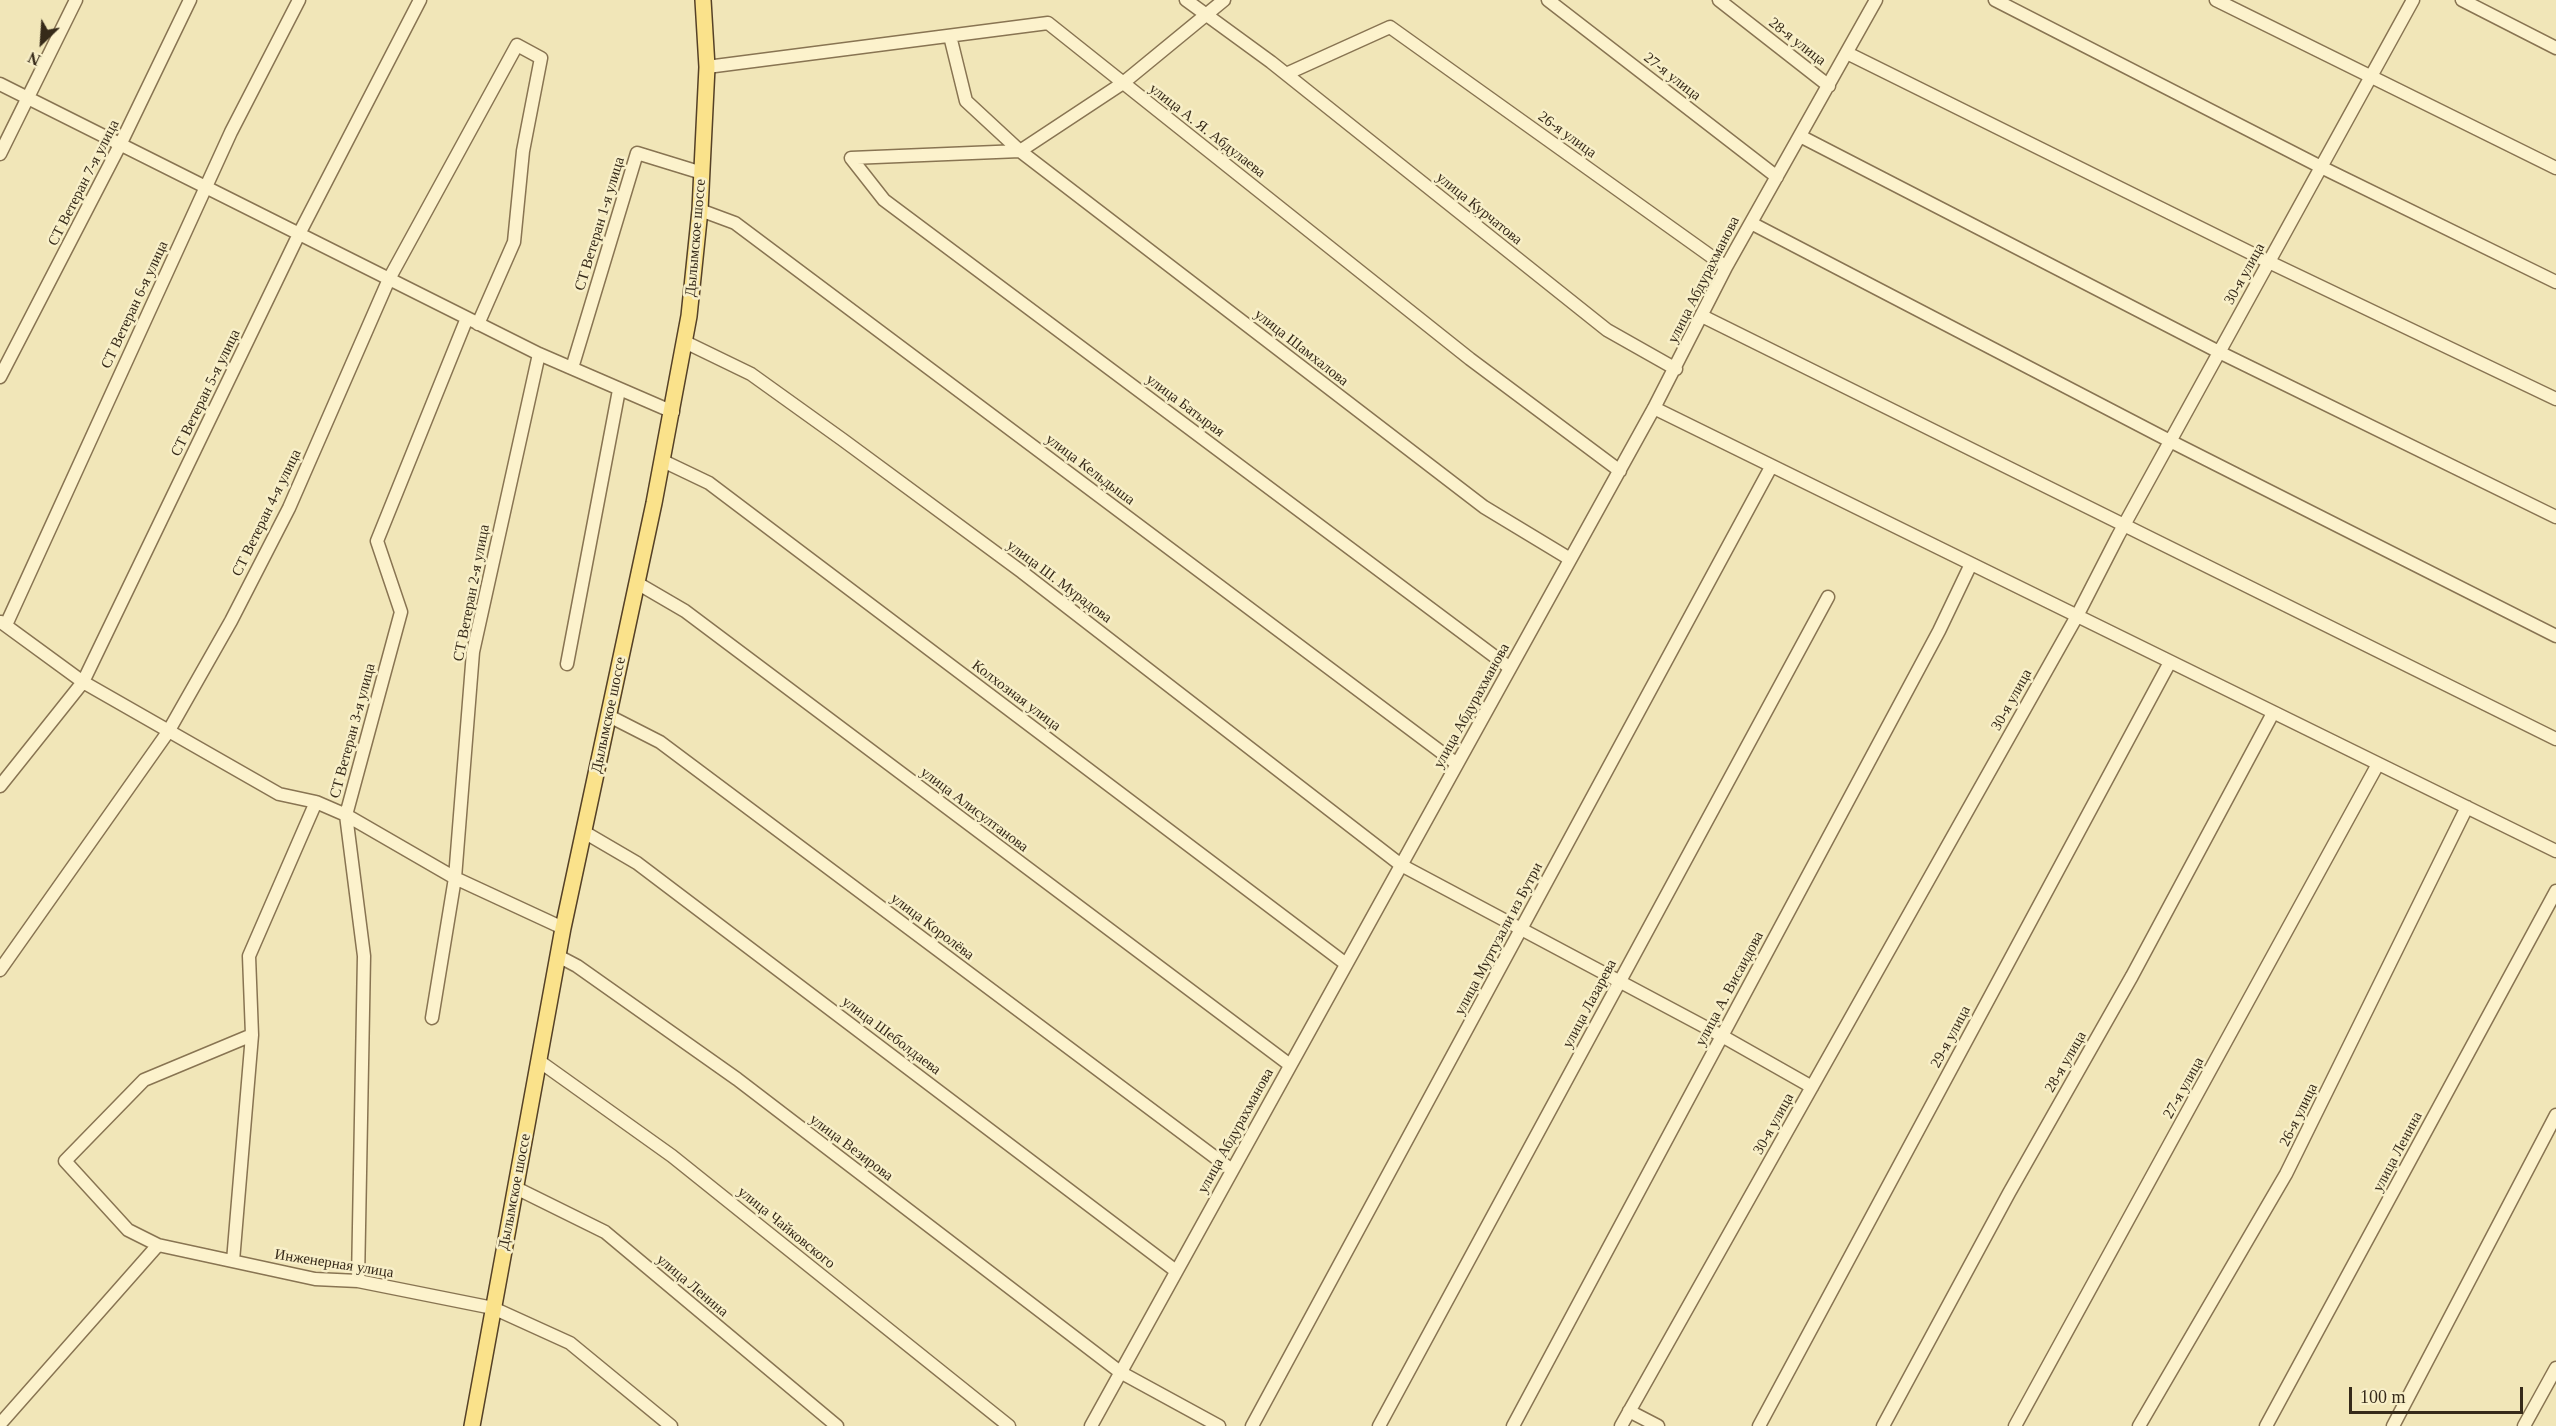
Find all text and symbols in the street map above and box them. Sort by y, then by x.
north arrow [12,12,72,72]
street label: 28-я улица [1765,14,1829,70]
text: N [25,49,43,69]
street label: 27-я улица [1640,49,1704,105]
street label: улица А. Я. Абдулаева [1145,80,1269,182]
street label: 26-я улица [1534,108,1600,162]
street label: СТ Ветеран 7-я улица [44,117,124,249]
street label: СТ Ветеран 1-я улица [571,155,629,293]
street label: улица Курчатова [1432,169,1526,249]
street label: Дылымское шоссе [682,178,710,298]
street label: улица Абдурахманова [1664,214,1744,346]
street label: СТ Ветеран 6-я улица [97,238,173,372]
street label: 30-я улица [2221,240,2269,308]
street label: улица Шамхалова [1250,306,1352,390]
street label: СТ Ветеран 5-я улица [167,327,245,459]
street label: улица Батырая [1142,371,1228,441]
street label: улица Кельдыша [1042,431,1138,509]
street label: СТ Ветеран 4-я улица [228,447,306,579]
street label: СТ Ветеран 2-я улица [450,523,494,663]
street label: улица Ш. Мурадова [1003,537,1115,627]
street label: улица Абдурахманова [1430,640,1514,772]
street label: Дылымское шоссе [588,655,630,775]
street label: Колхозная улица [968,657,1064,735]
street label: СТ Ветеран 3-я улица [326,662,380,800]
street label: 30-я улица [1988,666,2036,734]
street label: улица Алисултанова [917,764,1031,856]
street label: улица Муртузали из Бутри [1451,860,1547,1018]
street label: улица Королёва [887,890,977,964]
street label: улица А. Висаидова [1692,929,1768,1049]
street label: улица Лазарева [1559,957,1621,1051]
street label: улица Шеболдаева [838,993,944,1079]
street label: 29-я улица [1927,1003,1975,1071]
street label: 28-я улица [2041,1028,2091,1096]
street label: 27-я улица [2160,1054,2208,1122]
street label: улица Абдурахманова [1194,1065,1278,1197]
street label: 26-я улица [2276,1081,2322,1149]
street label: 30-я улица [1750,1090,1798,1158]
street label: улица Ленина [2369,1109,2427,1195]
street label: улица Везирова [806,1111,896,1185]
street label: Дылымское шоссе [495,1132,535,1252]
street label: улица Чайковского [734,1183,838,1273]
street label: Инженерная улица [273,1246,395,1282]
street label: улица Ленина [652,1251,732,1321]
scale bar [2352,1375,2526,1413]
text: 100 m [2360,1387,2406,1407]

